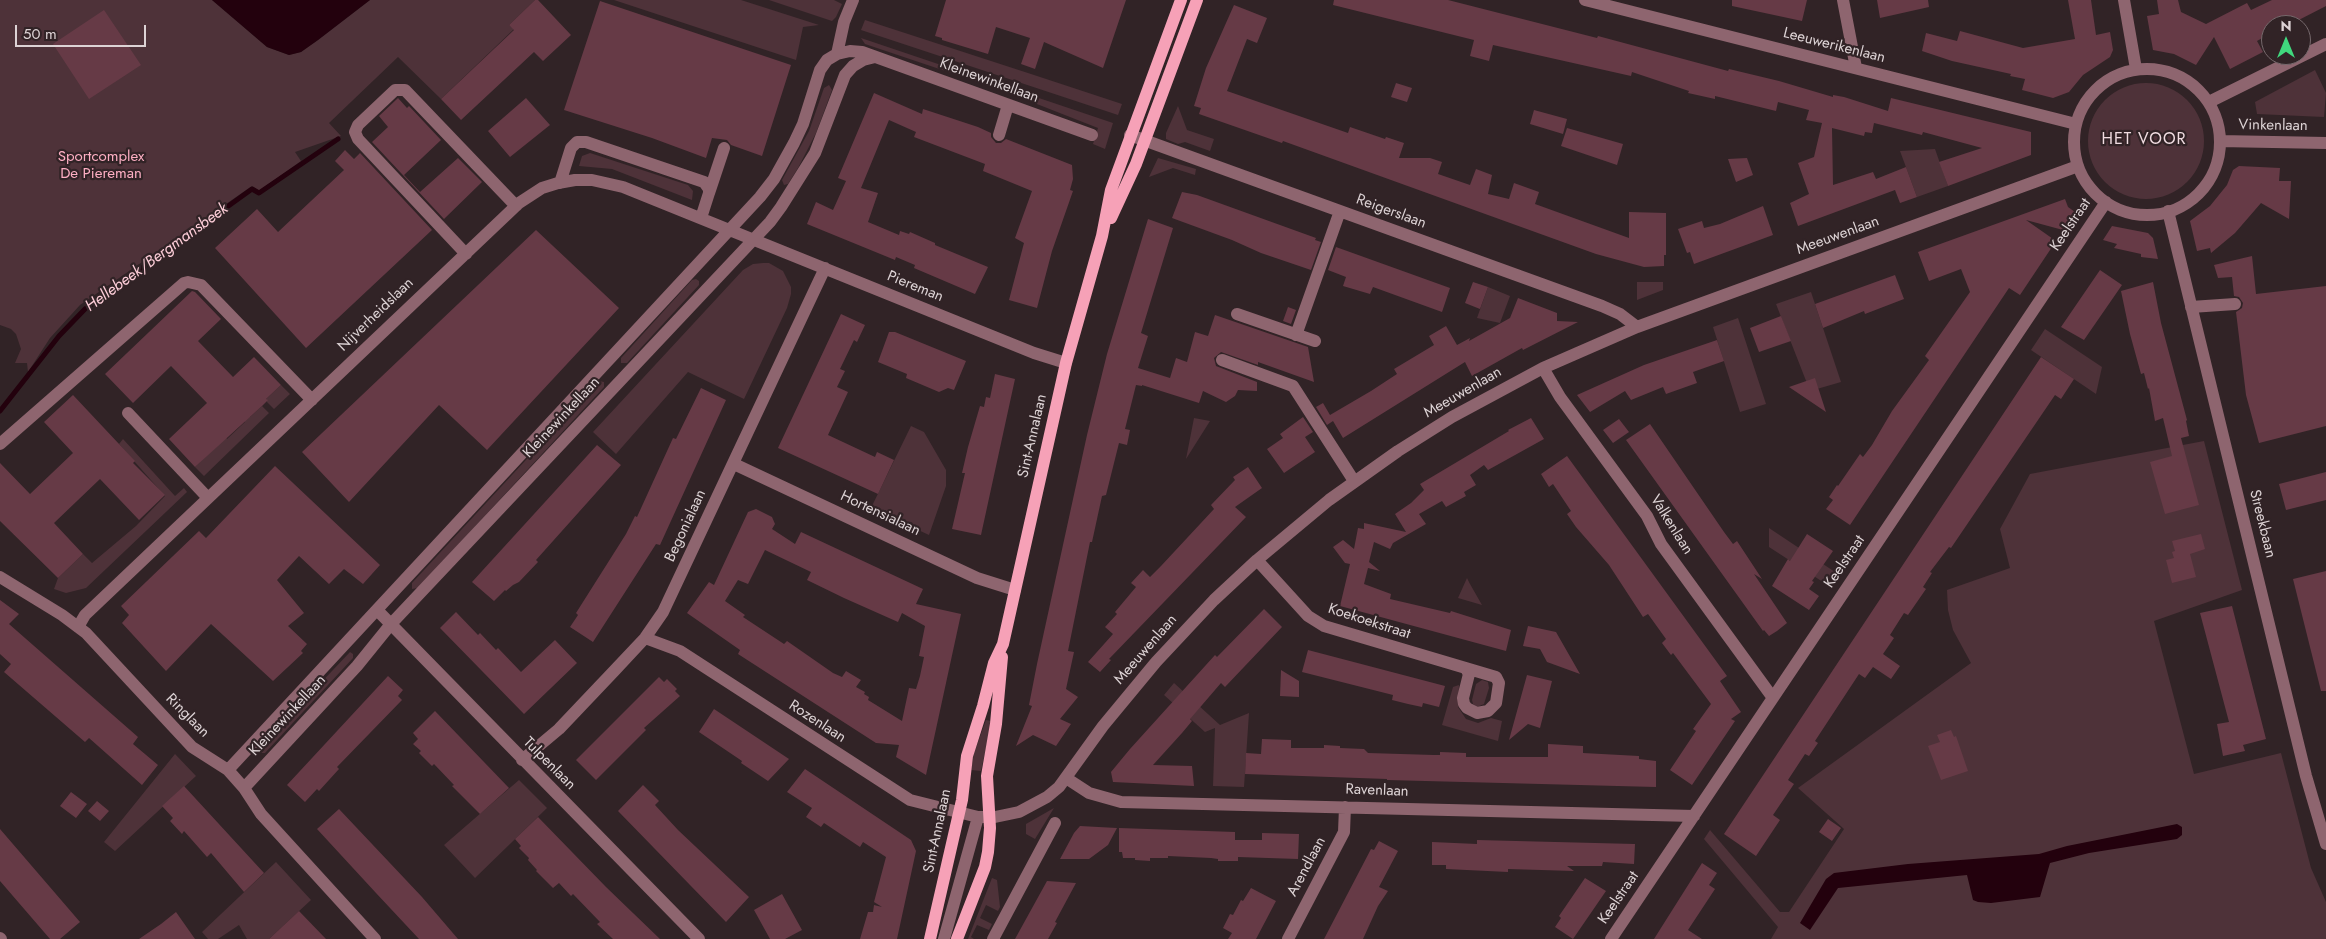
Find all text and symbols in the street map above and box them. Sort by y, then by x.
scale bar [18,15,149,47]
north arrow [2261,15,2311,65]
text: N [2280,16,2292,36]
text: 50 m [23,23,57,45]
street label: Leeuwerikenlaan [1781,25,1887,67]
street label: Kleinewinkellaan [937,55,1041,107]
street label: Vinkenlaan [2238,116,2308,136]
district label: HET VOOR [2100,130,2188,150]
park label: Sportcomplex De Piereman [58,148,144,183]
street label: Reigerslaan [1354,191,1428,233]
street label: Keelstraat [2047,195,2095,255]
water label: Hellebeek/Bergmansbeek [82,200,232,316]
street label: Meeuwenlaan [1794,213,1882,259]
street label: Piereman [884,268,946,306]
street label: Nijverheidslaan [334,274,418,356]
street label: Meeuwenlaan [1421,364,1505,422]
street label: Kleinewinkellaan [520,374,604,462]
street label: Sint-Annalaan [1015,392,1051,480]
street label: Begonialaan [661,487,711,565]
street label: Hortensialaan [837,488,923,540]
street label: Streekbaan [2245,488,2279,560]
street label: Valkenlaan [1646,492,1696,558]
street label: Keelstraat [1821,532,1869,592]
street label: Koekoekstraat [1325,600,1413,644]
street label: Meeuwenlaan [1111,611,1181,689]
street label: Kleinewinkellaan [246,672,330,760]
street label: Ringlaan [161,690,213,742]
street label: Rozenlaan [785,697,849,747]
street label: Tulpenlaan [519,734,579,794]
street label: Ravenlaan [1345,781,1409,801]
street label: Sint-Annalaan [920,787,956,875]
street label: Arendlaan [1284,834,1330,900]
street label: Keelstraat [1595,868,1643,928]

